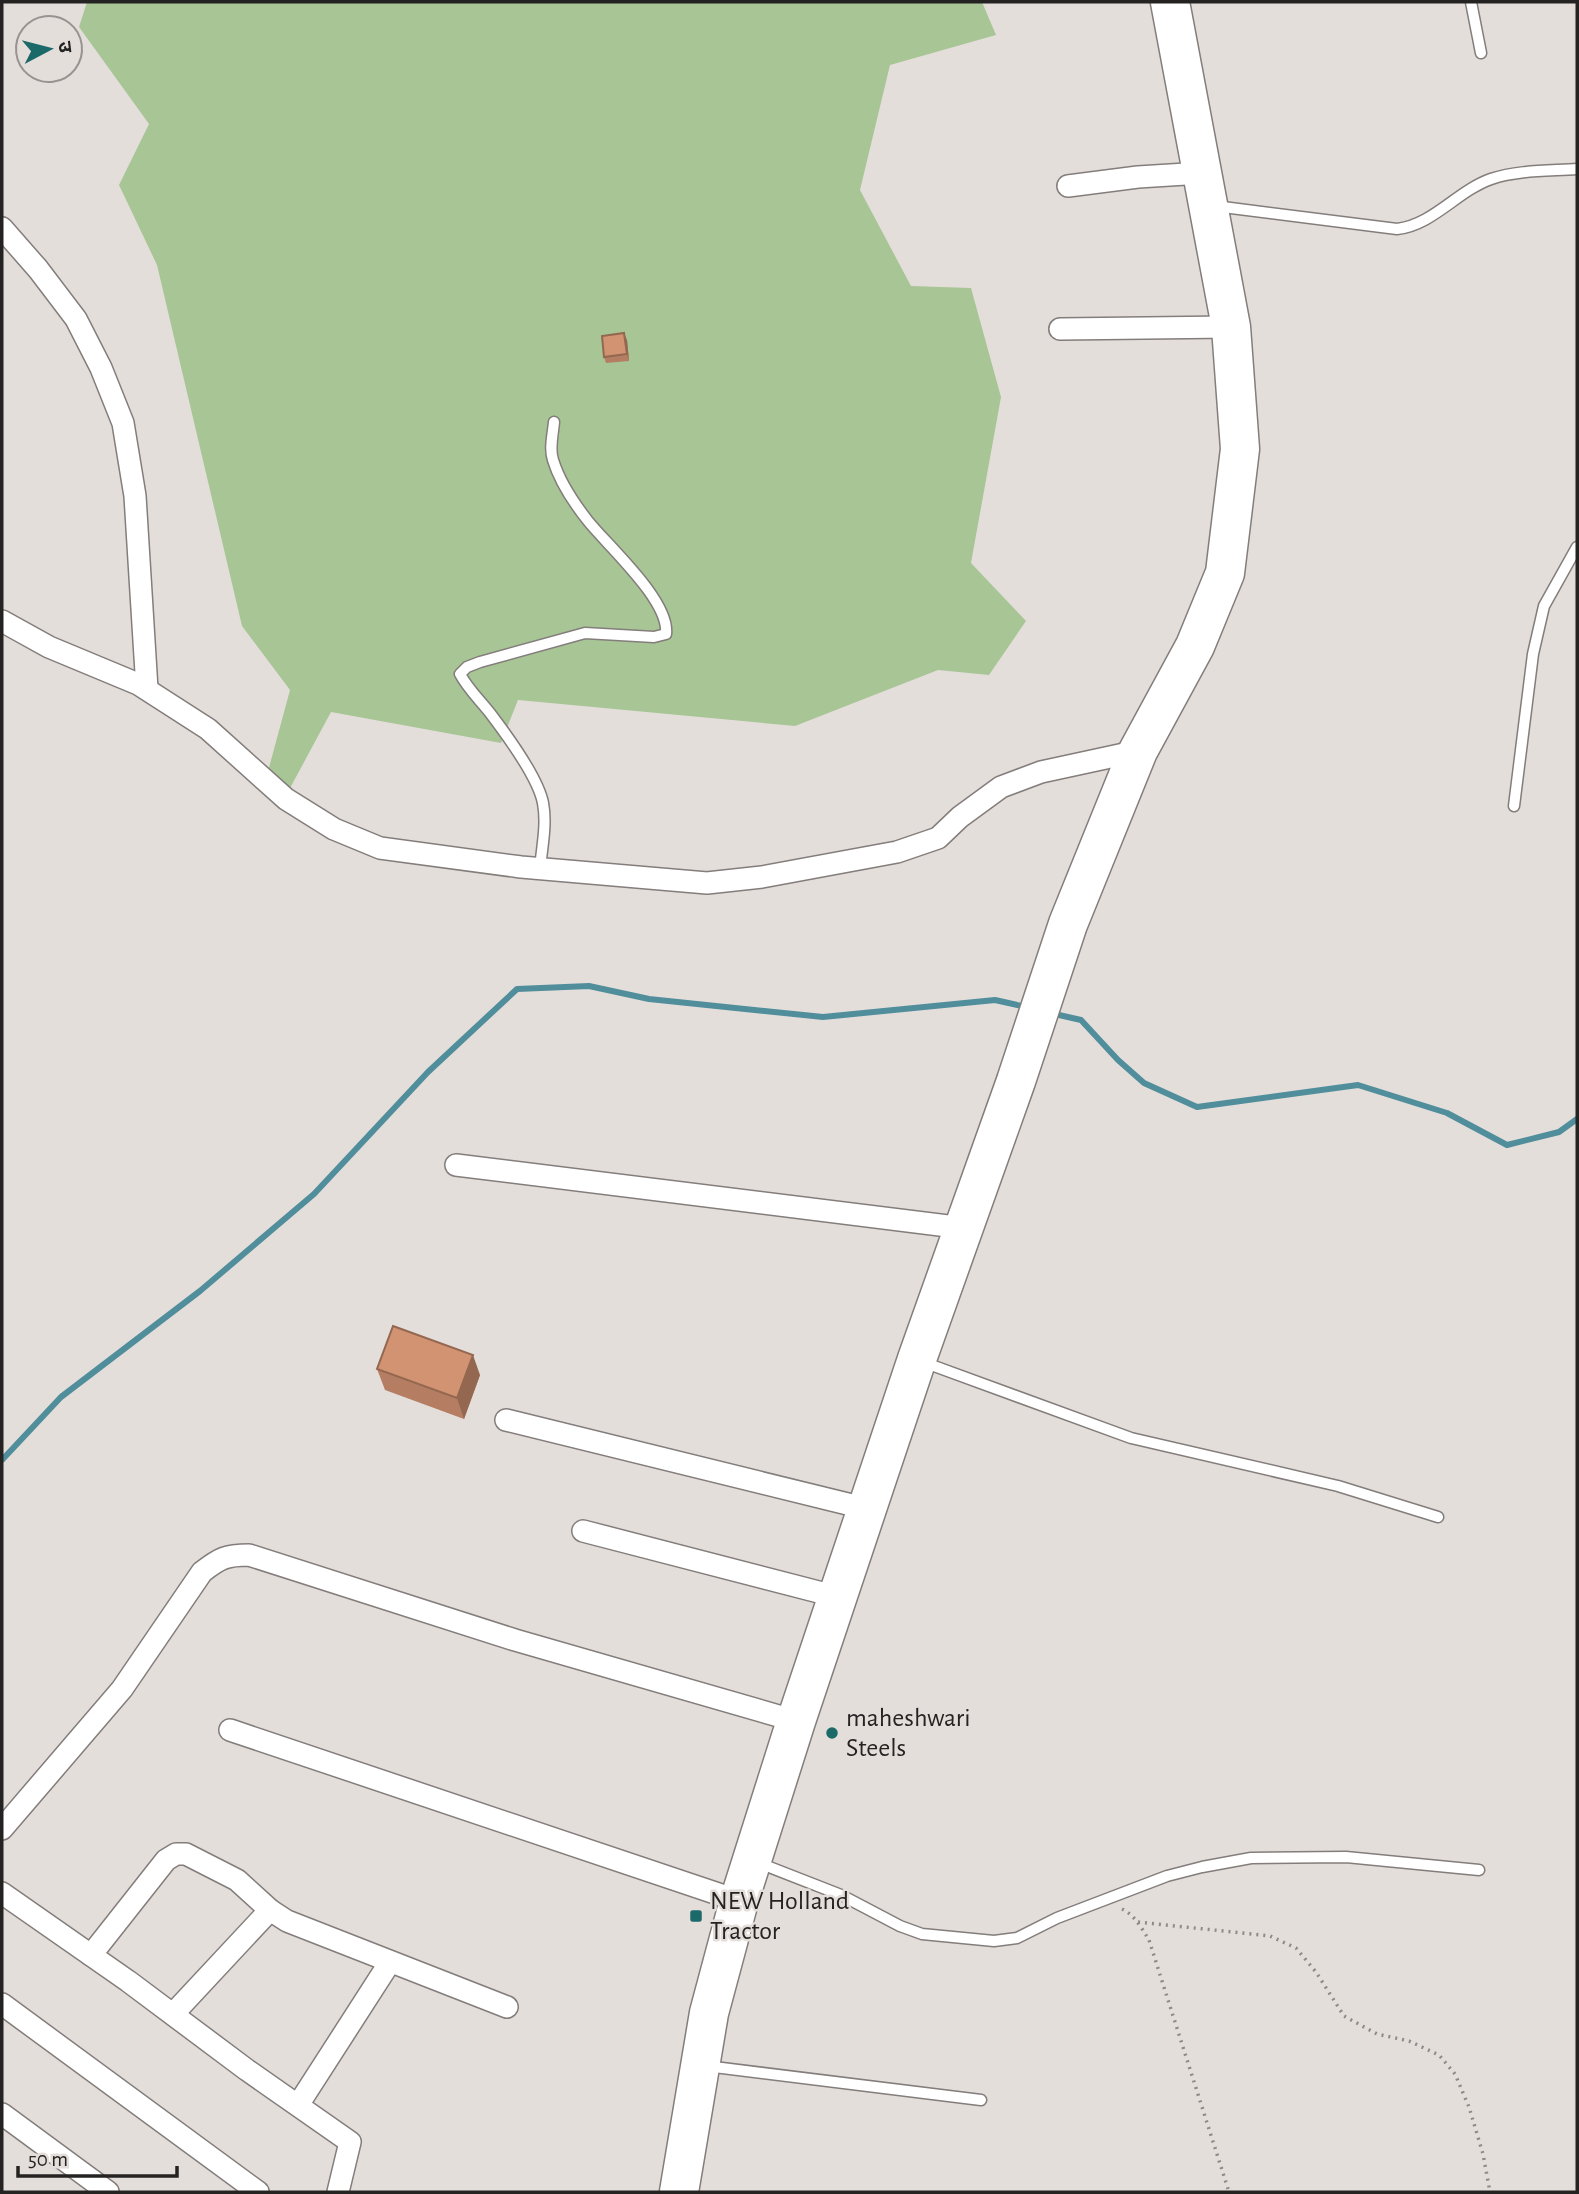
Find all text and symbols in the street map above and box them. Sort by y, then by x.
north arrow [14,14,84,84]
text: उ [54,40,75,55]
place label: maheshwari Steels [846,1705,971,1761]
marker: maheshwari Steels [824,1725,840,1741]
place label: NEW Holland Tractor [710,1888,849,1944]
marker: NEW Holland Tractor [688,1908,704,1924]
scale bar [18,2134,177,2178]
text: 50 m [28,2149,68,2170]

